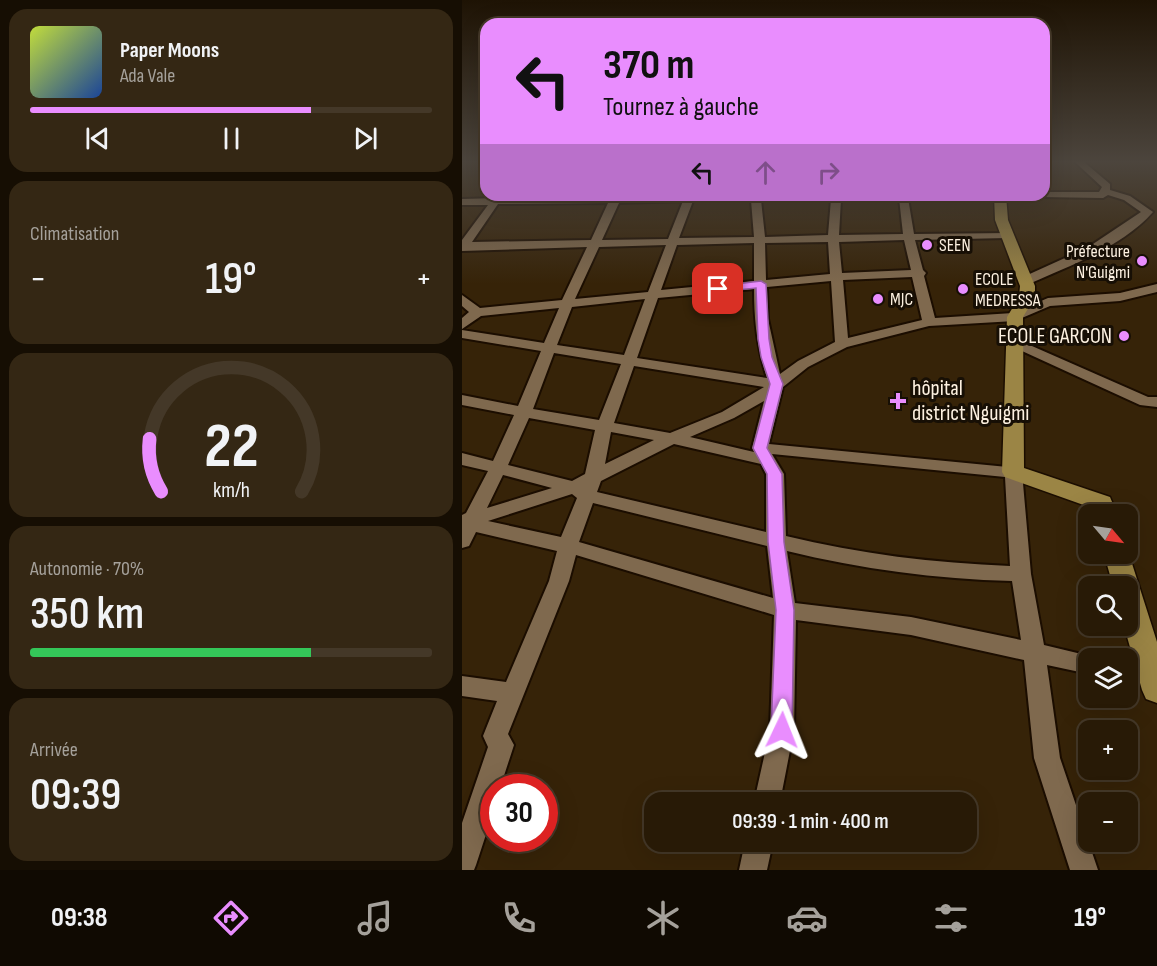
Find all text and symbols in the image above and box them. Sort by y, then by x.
text: Paper Moons [120,37,219,64]
text: 370 m [603,40,694,91]
icon: left [504,42,582,120]
text: Ada Vale [120,64,175,88]
text: Tournez à gauche [603,91,759,123]
icon: previous [81,122,114,155]
icon: pause [215,122,248,155]
icon: next [349,122,382,155]
icon: left [686,156,719,189]
icon: ahead [749,156,782,189]
icon: right [812,156,845,189]
text: Climatisation [30,222,119,246]
place label: SEEN [939,235,971,256]
marker: SEEN [920,238,934,252]
place label: Préfecture N'Guigmi [1066,241,1130,283]
text: 19° [205,252,257,307]
marker: Préfecture N'Guigmi [1135,254,1149,268]
text: − [30,259,46,299]
text: + [416,259,432,299]
pin [692,263,743,314]
place label: ECOLE MEDRESSA [975,269,1041,311]
icon: arrive [701,272,734,305]
marker: ECOLE MEDRESSA [956,282,970,296]
place label: MJC [890,289,913,310]
marker: MJC [871,292,885,306]
place label: ECOLE GARCON [998,323,1112,350]
marker: ECOLE GARCON [1117,329,1131,343]
place label: hôpital district Nguigmi [912,375,1029,427]
marker: hôpital district Nguigmi [889,392,907,410]
text: 22 [204,410,258,485]
text: km/h [212,478,250,503]
north arrow [1078,504,1138,564]
map controls [1078,504,1138,852]
text: Autonomie · 70% [30,557,144,581]
button: search [1078,576,1138,636]
text: 350 km [30,587,144,642]
button: layers [1078,648,1138,708]
position arrow [750,698,814,762]
button: + [1078,720,1138,780]
text: Arrivée [30,738,78,762]
text: 09:39 [30,768,121,823]
speed limit sign: 30 [480,774,558,852]
button: − [1078,792,1138,852]
text: 09:39 · 1 min · 400 m [732,808,889,835]
icon: directions [210,897,252,939]
icon: music [354,897,396,939]
icon: phone [498,897,540,939]
icon: climate [642,897,684,939]
icon: car [786,897,828,939]
icon: filters [930,897,972,939]
text: 09:38 [51,902,108,934]
text: 19° [1074,902,1106,934]

